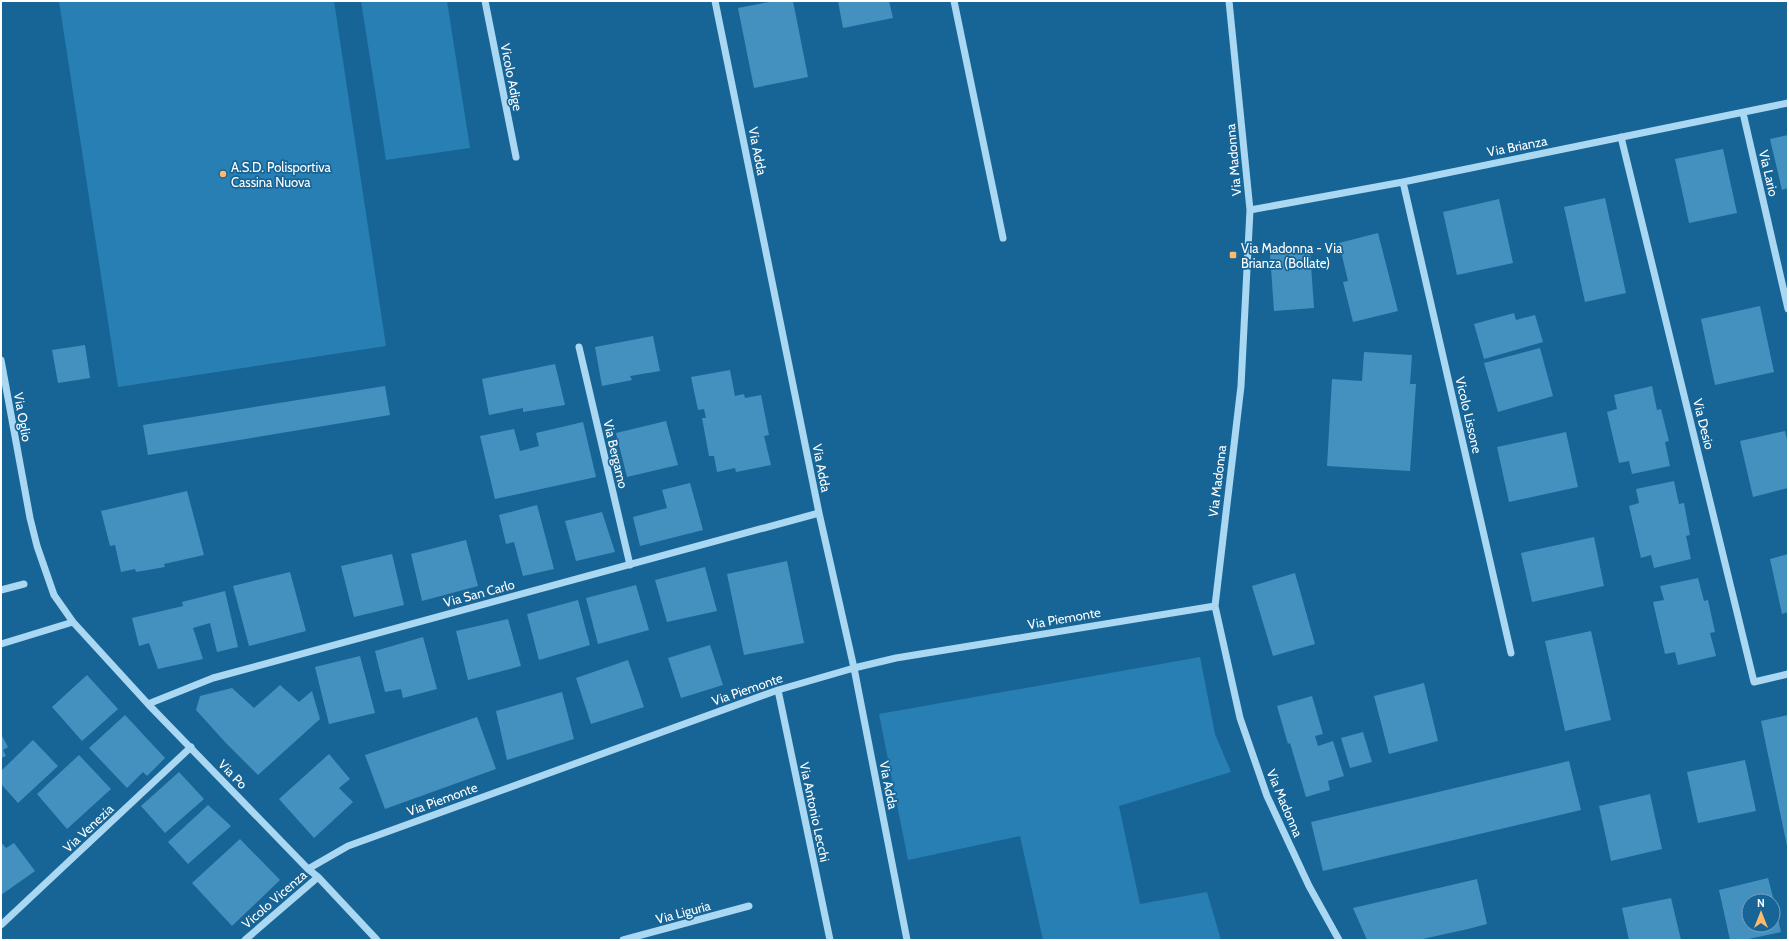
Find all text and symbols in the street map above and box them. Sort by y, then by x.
street label: Vicolo Adige [498,42,526,112]
street label: Via Madonna [1222,123,1244,197]
street label: Via Adda [745,125,771,177]
street label: Via Brianza [1486,132,1549,160]
street label: Via Lario [1756,148,1782,198]
place label: A.S.D. Polisportiva Cassina Nuova [231,159,331,190]
marker: A.S.D. Polisportiva Cassina Nuova [218,169,228,179]
place label: Via Madonna - Via Brianza (Bollate) [1241,240,1343,271]
marker: Via Madonna - Via Brianza (Bollate) [1228,250,1238,260]
street label: Vicolo Lissone [1452,375,1486,455]
street label: Via Oglio [11,391,35,443]
street label: Via Desio [1690,397,1718,451]
street label: Via Bergamo [600,418,632,490]
street label: Via Adda [809,442,835,494]
street label: Via Madonna [1205,443,1229,518]
street label: Via San Carlo [442,576,516,610]
street label: Via Piemonte [1026,604,1102,632]
street label: Via Piemonte [709,669,785,709]
street label: Via Po [215,756,251,792]
street label: Via Adda [876,759,902,811]
street label: Via Antonio Lecchi [797,761,833,863]
street label: Via Madonna [1264,767,1307,840]
street label: Via Piemonte [405,779,480,819]
street label: Via Venezia [59,800,117,855]
street label: Vicolo Vicenza [238,866,310,931]
north arrow [1741,893,1781,933]
text: N [1757,896,1765,910]
street label: Via Liguria [654,897,713,927]

